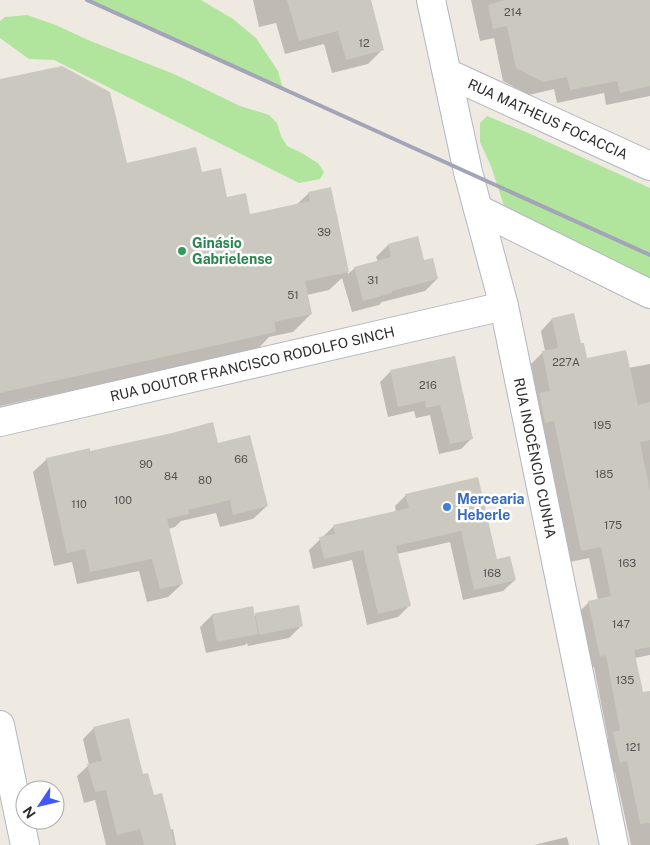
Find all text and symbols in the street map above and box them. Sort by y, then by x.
house number: 214 [504,6,522,18]
house number: 12 [358,37,370,49]
street label: RUA MATHEUS FOCACCIA [465,76,630,163]
house number: 39 [317,226,331,238]
place label: Ginásio Gabrielense [192,235,273,267]
marker: Ginásio Gabrielense [176,245,188,257]
house number: 31 [367,274,379,286]
house number: 51 [287,289,299,301]
street label: RUA DOUTOR FRANCISCO RODOLFO SINCH [109,323,396,404]
house number: 227A [552,356,580,368]
street label: RUA INOCÊNCIO CUNHA [511,376,559,540]
house number: 216 [419,379,437,391]
house number: 195 [593,419,611,431]
house number: 66 [234,453,248,465]
house number: 90 [139,458,153,470]
house number: 185 [595,468,613,480]
house number: 84 [164,470,178,482]
house number: 80 [198,474,212,486]
place label: Mercearia Heberle [457,491,525,523]
house number: 100 [114,494,132,506]
house number: 110 [71,498,87,510]
marker: Mercearia Heberle [441,501,453,513]
house number: 175 [604,519,622,531]
house number: 163 [618,557,636,569]
house number: 168 [483,567,501,579]
house number: 147 [612,618,630,630]
house number: 135 [616,674,634,686]
house number: 121 [625,741,641,753]
north arrow [15,780,65,830]
text: N [20,803,39,822]

